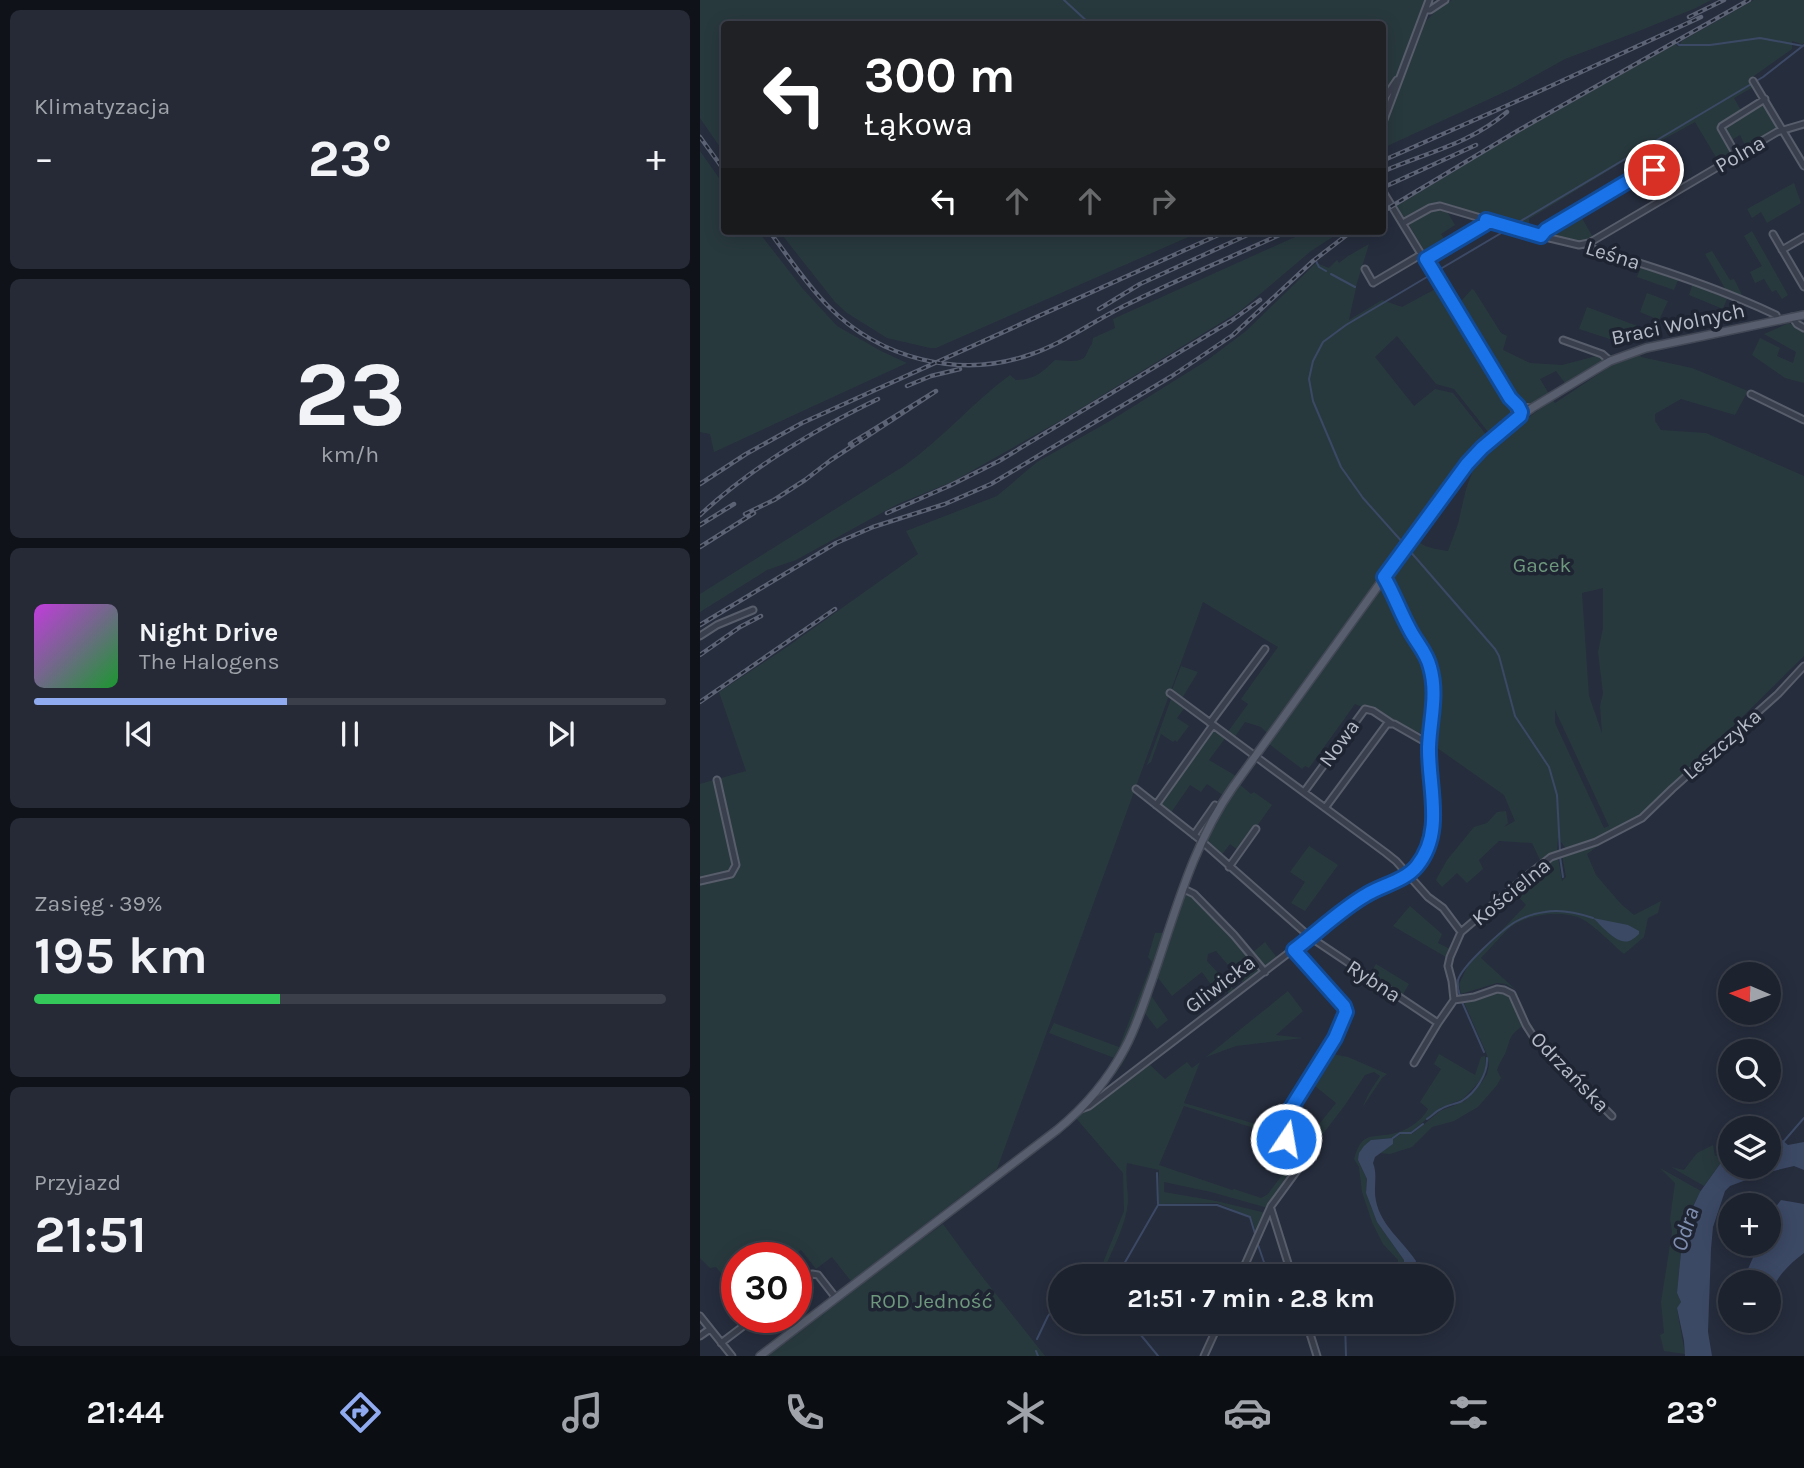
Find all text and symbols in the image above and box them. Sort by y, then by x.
text: 300 m [864,47,1015,104]
icon: left [749,49,840,140]
text: Klimatyzacja [34,93,170,120]
text: Łąkowa [864,106,973,143]
text: 23° [308,128,392,189]
street label: Polna [1711,130,1769,178]
text: − [34,136,54,181]
text: + [646,136,666,181]
pin [1624,140,1684,200]
icon: arrive [1635,151,1673,189]
icon: left [925,182,963,220]
icon: ahead [998,182,1036,220]
icon: ahead [1071,182,1109,220]
icon: right [1144,182,1182,220]
street label: Leśna [1583,235,1643,275]
street label: Braci Wolnych [1609,298,1747,350]
text: 23 [294,342,406,448]
text: km/h [321,441,379,468]
park label: Gacek [1513,553,1571,577]
text: Night Drive [139,617,278,648]
text: The Halogens [139,648,279,675]
street label: Leszczyka [1678,704,1766,784]
icon: previous [120,715,158,753]
icon: pause [331,715,369,753]
icon: next [542,715,580,753]
street label: Nowa [1314,715,1364,771]
street label: Kościelna [1467,853,1555,931]
text: Zasięg · 39% [34,890,163,917]
text: 195 km [34,925,208,986]
street label: Gliwicka [1180,950,1260,1018]
street label: Rybna [1343,955,1405,1007]
north arrow [1718,962,1782,1026]
map controls [1718,962,1781,1333]
street label: Odrzańska [1526,1027,1614,1117]
button: search [1718,1039,1781,1102]
position arrow [1249,1102,1323,1176]
button: layers [1718,1116,1781,1179]
text: Przyjazd [34,1169,121,1196]
button: + [1718,1193,1781,1256]
water label: Odra [1665,1203,1705,1255]
text: 21:51 [34,1204,147,1265]
speed limit sign: 30 [721,1242,812,1333]
button: − [1718,1270,1781,1333]
text: 21:51 · 7 min · 2.8 km [1127,1283,1375,1314]
park label: ROD Jedność [870,1289,993,1313]
icon: directions [336,1388,385,1437]
icon: music [558,1388,607,1437]
icon: phone [780,1388,829,1437]
icon: climate [1001,1388,1050,1437]
icon: car [1223,1388,1272,1437]
icon: filters [1444,1388,1493,1437]
text: 21:44 [86,1394,164,1431]
text: 23° [1666,1394,1718,1431]

